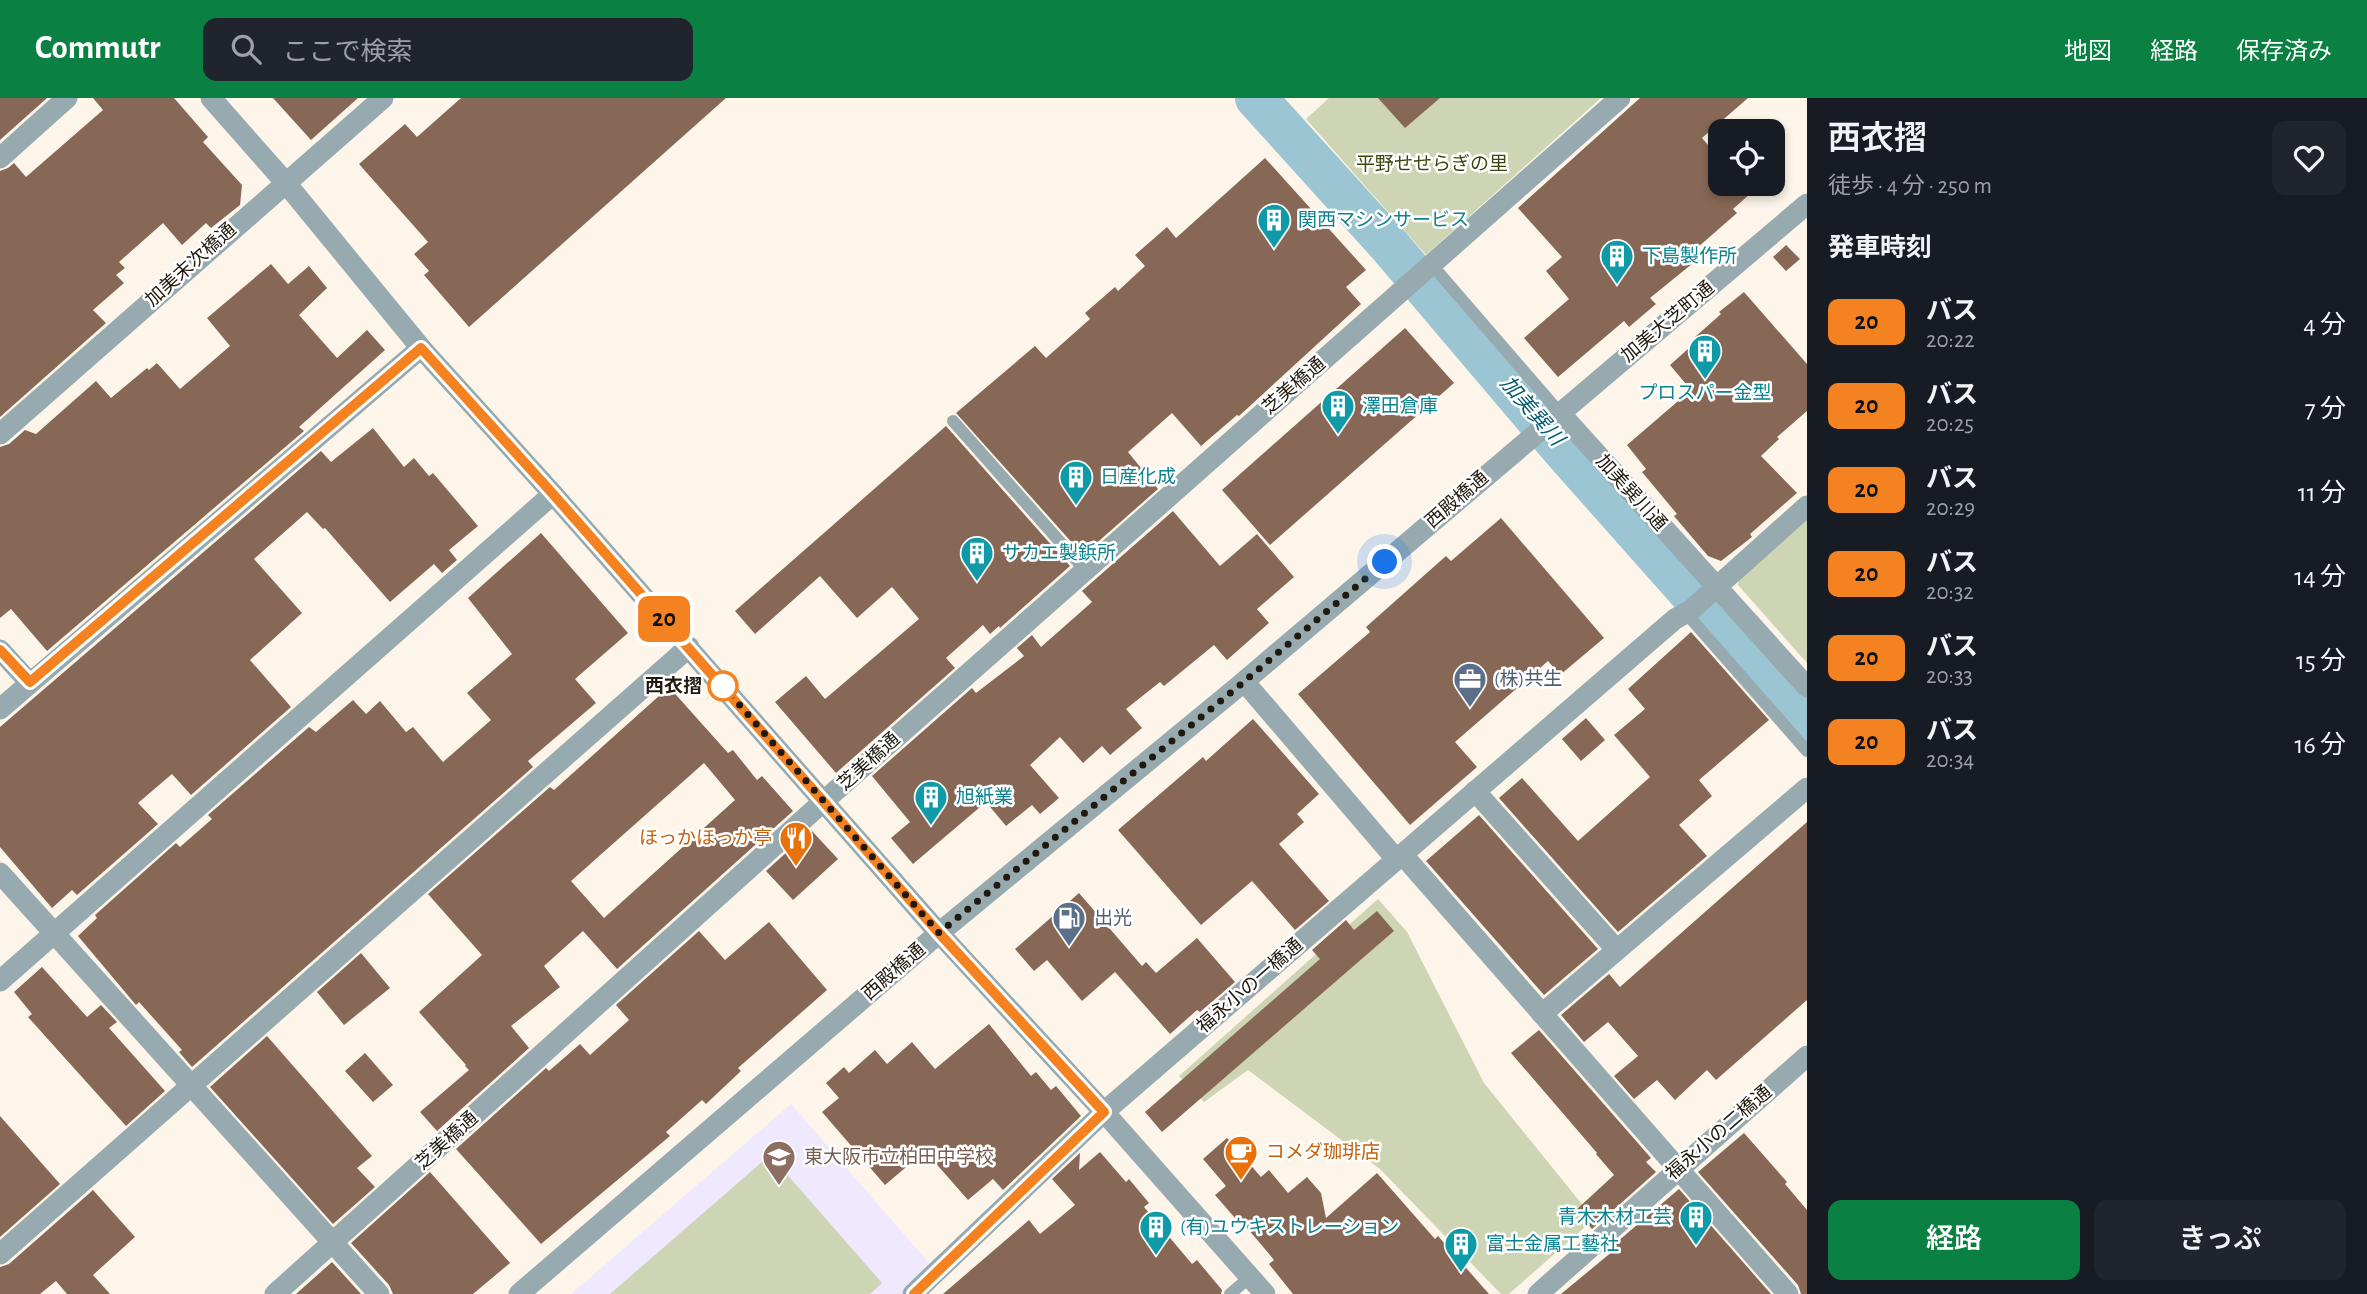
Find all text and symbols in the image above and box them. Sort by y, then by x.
search box [203,18,693,81]
icon: search [227,30,265,68]
text: Commutr [35,32,161,65]
text: ここで検索 [283,39,413,65]
text: 地図 [2064,40,2112,64]
text: 経路 [2150,40,2198,64]
text: 保存済み [2236,40,2332,64]
map controls [1708,119,1785,196]
button: locate [1708,119,1785,196]
button: heart [2272,121,2346,195]
text: 西衣摺 [1828,123,1927,156]
park label: 平野せせらぎの里 [1356,153,1508,174]
text: 徒歩 · 4 分 · 250 m [1828,175,1992,198]
building icon: 関西マシンサービス [1255,201,1293,250]
place label: 関西マシンサービス [1298,210,1469,230]
street label: 加美末次橋通 [141,218,240,310]
text: 発車時刻 [1828,235,1932,261]
building icon: 下島製作所 [1598,237,1636,286]
place label: 下島製作所 [1642,245,1737,266]
street label: 加美大芝町通 [1618,277,1718,366]
text: バス [1926,298,1978,324]
text: 20 [1855,310,1878,334]
text: 4 分 [2303,312,2346,338]
text: 20:22 [1926,329,1975,352]
building icon: プロスパー金型 [1686,332,1724,381]
street label: 芝美橋通 [1258,353,1329,418]
water label: 加美巽川 [1497,372,1570,451]
place label: プロスパー金型 [1638,382,1772,403]
text: バス [1926,382,1978,408]
building icon: 澤田倉庫 [1319,387,1357,436]
text: 20 [1855,394,1878,418]
place label: 澤田倉庫 [1362,396,1438,416]
text: 7 分 [2305,396,2346,422]
text: 20:25 [1926,413,1974,436]
street label: 加美巽川通 [1592,451,1671,535]
building icon: 日産化成 [1057,458,1095,507]
place label: 日産化成 [1100,466,1176,487]
text: バス [1926,466,1978,492]
street label: 西殿橋通 [1421,467,1492,532]
text: 20 [1855,478,1878,502]
text: 11 分 [2298,480,2346,506]
text: 20:29 [1926,497,1975,520]
building icon: サカエ製鋲所 [958,534,996,583]
place label: サカエ製鋲所 [1002,542,1116,563]
your location [1367,544,1402,579]
text: バス [1926,550,1978,576]
text: 20 [1855,562,1878,586]
text: 14 分 [2294,564,2346,590]
text: 20:32 [1926,581,1974,604]
line badge: 20 [632,596,696,642]
text: 20 [652,607,676,631]
text: バス [1926,634,1978,660]
text: 20 [1855,646,1878,670]
text: 15 分 [2296,648,2346,674]
office icon: (株)共生 [1451,660,1489,709]
text: 20:33 [1926,665,1973,688]
place label: (株)共生 [1494,669,1562,689]
marker: 西衣摺 [708,671,738,701]
place label: 西衣摺 [645,676,702,696]
text: バス [1926,718,1978,744]
street label: 芝美橋通 [834,729,904,794]
text: 20 [1855,730,1878,754]
text: 16 分 [2295,732,2346,758]
text: 20:34 [1926,749,1974,772]
building icon: 旭紙業 [912,778,950,827]
place label: 旭紙業 [956,786,1013,807]
restaurant icon: ほっかほっか亭 [777,819,815,868]
place label: ほっかほっか亭 [639,828,772,848]
fuel station icon: 出光 [1050,899,1088,948]
place label: 出光 [1094,908,1132,928]
street label: 福永小の一橋通 [1193,934,1306,1037]
street label: 西殿橋通 [858,939,929,1004]
street label: 福永小の二橋通 [1662,1081,1775,1184]
street label: 芝美橋通 [412,1108,482,1173]
cafe icon: コメダ珈琲店 [1222,1133,1260,1182]
school or university icon: 東大阪市立柏田中学校 [760,1138,798,1187]
place label: コメダ珈琲店 [1266,1141,1380,1162]
place label: 東大阪市立柏田中学校 [804,1146,994,1167]
building icon: 青木木材工芸 [1677,1198,1715,1247]
button: 経路 [1828,1200,2080,1280]
button: きっぷ [2094,1200,2346,1280]
place label: 青木木材工芸 [1558,1206,1672,1227]
building icon: (有)ユウキストレーション [1137,1208,1175,1257]
place label: (有)ユウキストレーション [1180,1217,1399,1237]
building icon: 富士金属工藝社 [1442,1225,1480,1274]
place label: 富士金属工藝社 [1486,1233,1619,1254]

